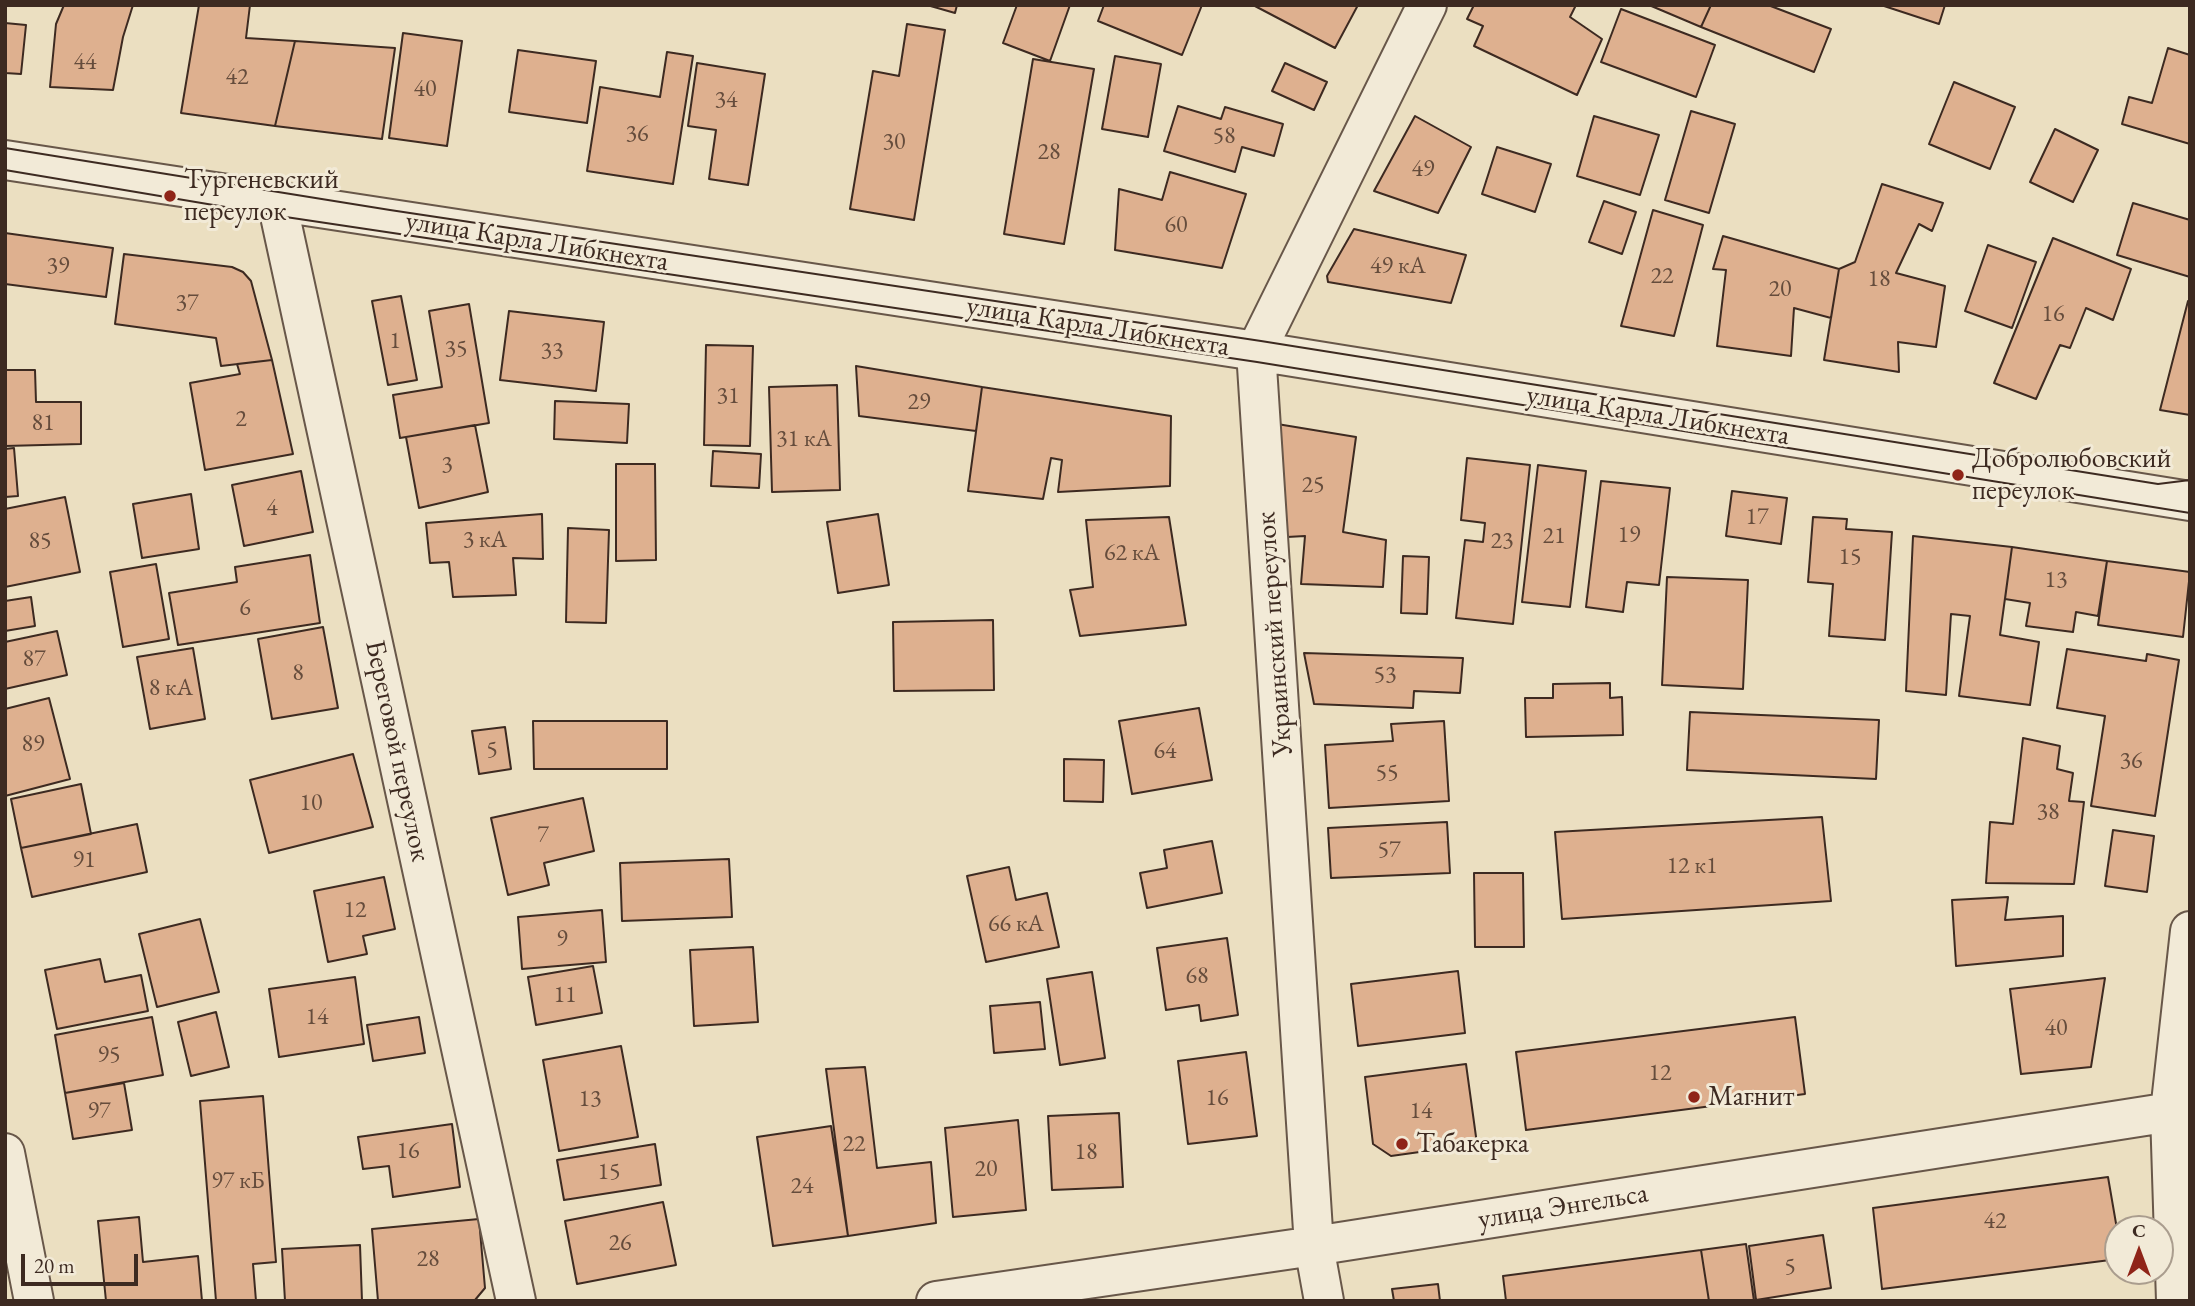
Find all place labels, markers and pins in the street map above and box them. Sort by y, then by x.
place label: Тургеневский переулок [184,163,339,229]
marker: Тургеневский переулок [162,188,178,204]
place label: Добролюбовский переулок [1972,442,2171,508]
marker: Добролюбовский переулок [1950,467,1966,483]
place label: Магнит [1708,1080,1795,1114]
marker: Магнит [1686,1089,1702,1105]
place label: Табакерка [1416,1127,1529,1161]
marker: Табакерка [1394,1136,1410,1152]

